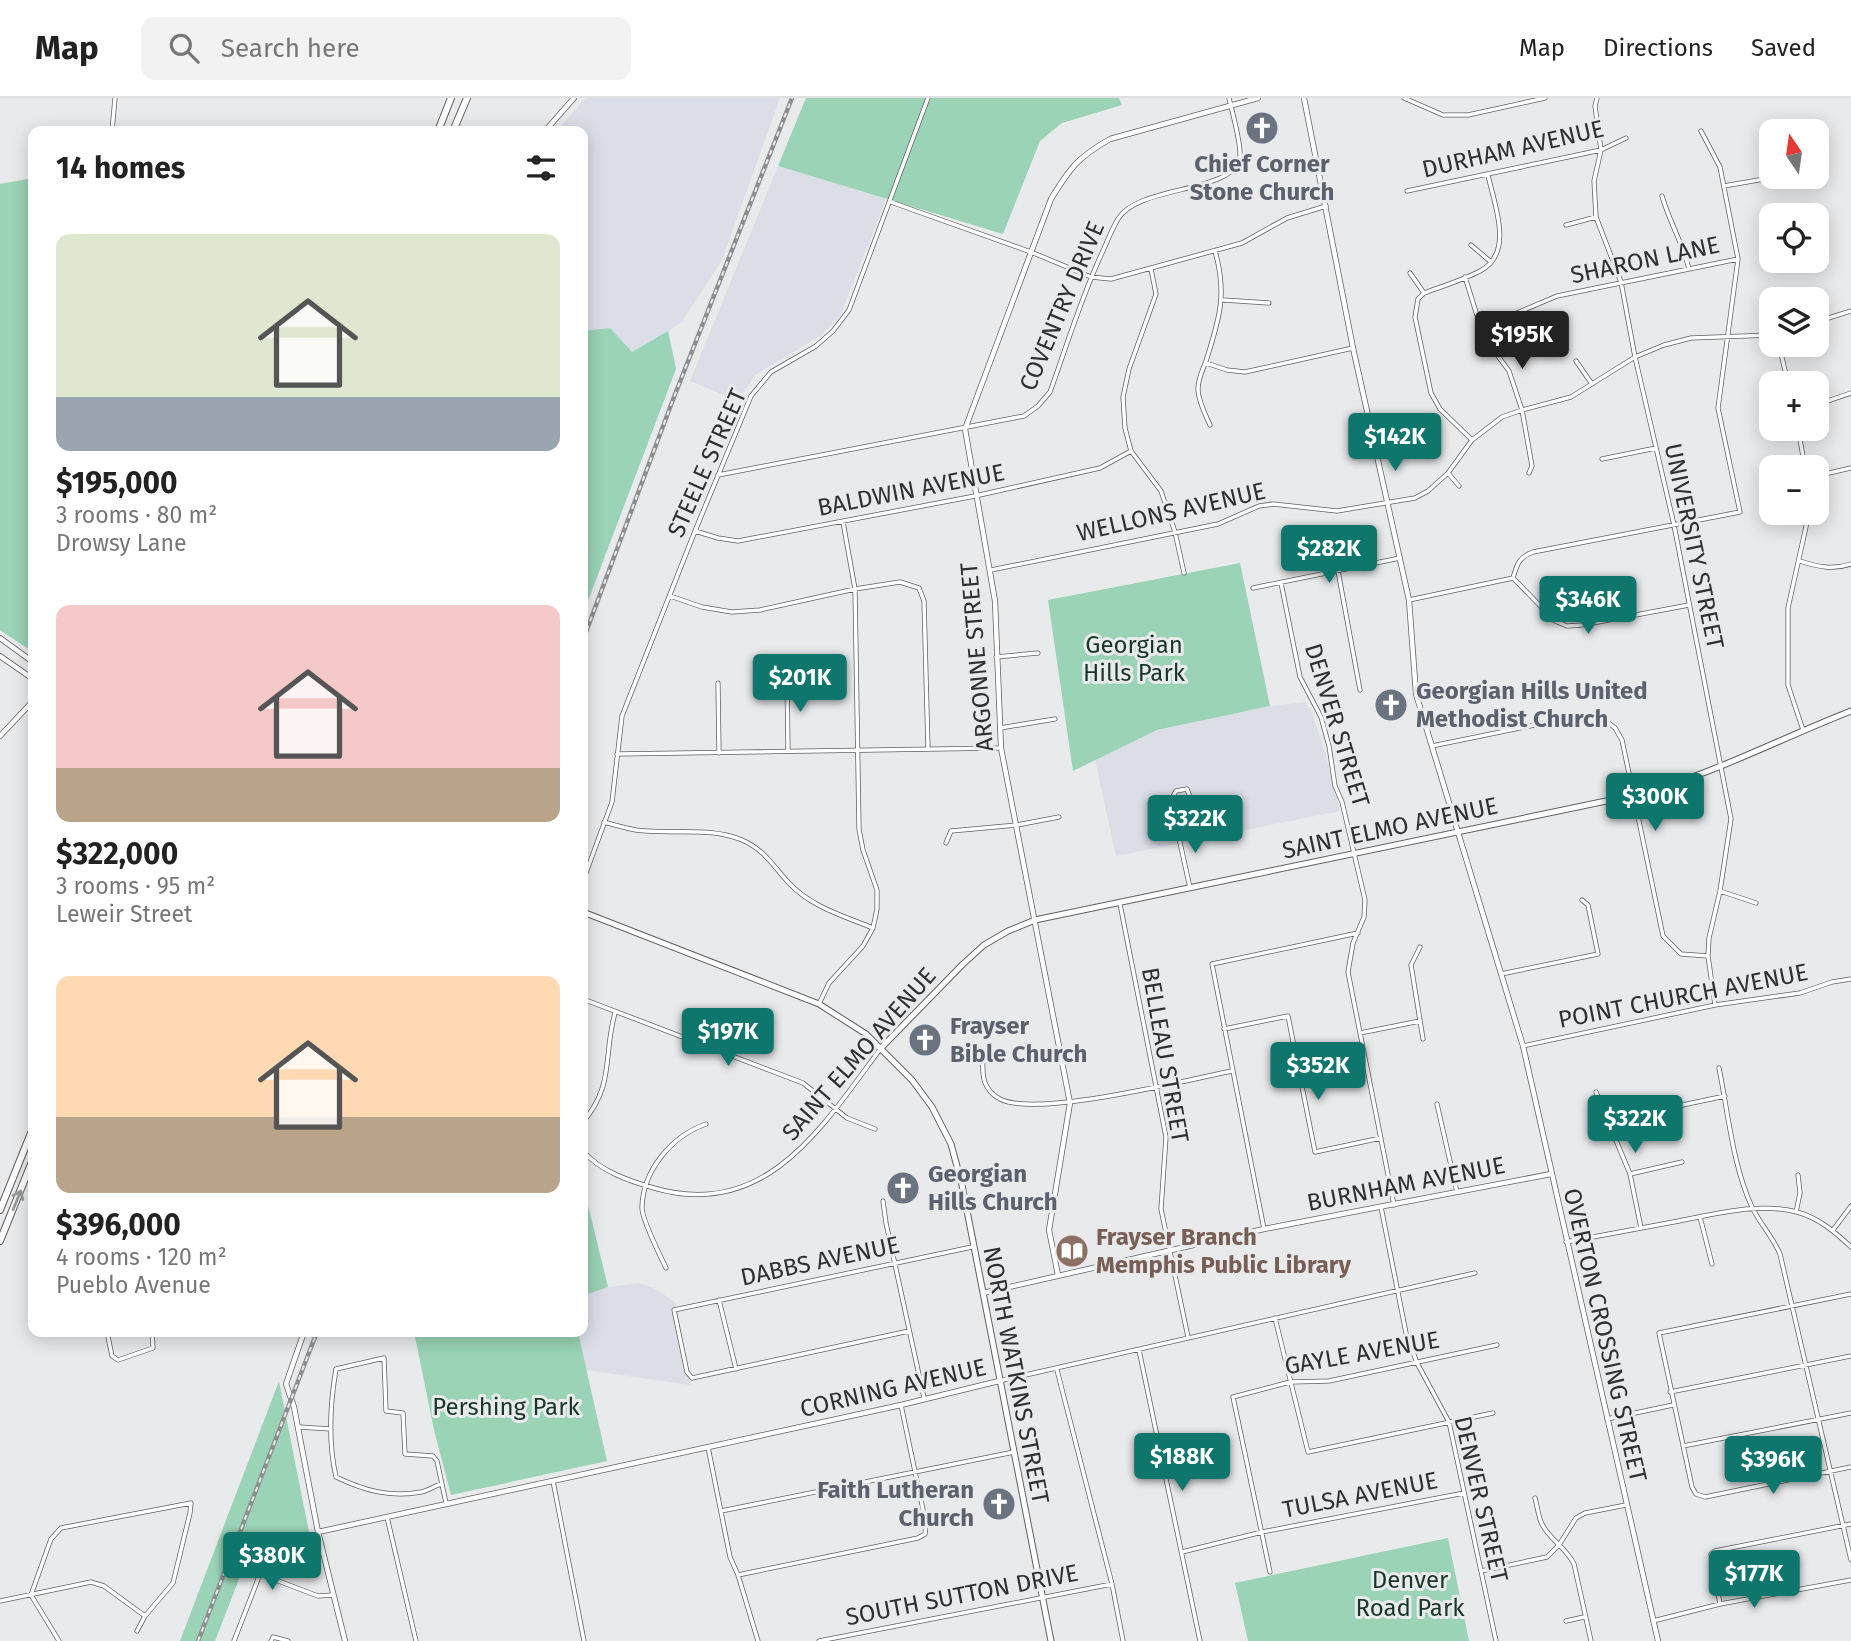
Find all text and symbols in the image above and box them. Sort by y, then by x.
search box [141,17,631,80]
text: Map [35,28,99,68]
icon: search [165,29,203,67]
text: Search here [221,33,360,64]
text: Map [1519,34,1565,62]
text: Directions [1603,34,1713,62]
text: Saved [1751,34,1816,62]
church icon: Chief Corner Stone Church [1243,109,1281,147]
street label: DURHAM AVENUE [1419,114,1607,184]
north arrow [1759,119,1829,189]
map controls [1759,119,1829,525]
icon: filters [522,149,560,187]
text: 14 homes [56,150,185,186]
place label: Chief Corner Stone Church [1190,150,1334,206]
button: locate [1759,203,1829,273]
street label: COVENTRY DRIVE [1014,217,1110,395]
street label: SHARON LANE [1568,231,1722,289]
icon: home [245,280,371,406]
button: layers [1759,287,1829,357]
pin: $195K [1473,312,1571,371]
text: $195K [1491,320,1553,348]
button: + [1759,371,1829,441]
street label: STEELE STREET [662,384,752,541]
pin: $142K [1346,414,1444,473]
text: $142K [1364,422,1426,450]
street label: UNIVERSITY STREET [1659,441,1730,652]
button: − [1759,455,1829,525]
street label: BALDWIN AVENUE [815,458,1007,522]
text: $195,000 [56,465,178,501]
street label: WELLONS AVENUE [1074,477,1268,547]
text: 3 rooms · 80 m² [56,501,217,529]
pin: $282K [1280,526,1378,585]
text: Drowsy Lane [56,529,186,557]
text: $282K [1297,534,1361,562]
street label: ARGONNE STREET [955,561,999,753]
pin: $346K [1539,576,1637,636]
text: $346K [1555,585,1621,613]
park label: Georgian Hills Park [1083,631,1186,687]
street label: DENVER STREET [1299,640,1375,811]
icon: home [245,651,371,777]
pin: $201K [751,654,849,714]
text: $201K [769,663,831,691]
place label: Georgian Hills United Methodist Church [1416,677,1648,733]
church icon: Georgian Hills United Methodist Church [1372,686,1410,724]
pin: $300K [1606,774,1704,833]
text: $300K [1622,782,1688,810]
street label: SAINT ELMO AVENUE [1280,791,1500,865]
pin: $322K [1146,796,1244,855]
text: $322K [1164,804,1226,832]
text: $322,000 [56,836,178,872]
text: 3 rooms · 95 m² [56,872,215,900]
text: Leweir Street [56,900,192,928]
street label: POINT CHURCH AVENUE [1556,958,1810,1034]
street label: SAINT ELMO AVENUE [776,962,942,1146]
street label: BELLEAU STREET [1136,965,1194,1145]
pin: $197K [679,1009,777,1068]
place label: Frayser Bible Church [950,1012,1087,1068]
text: $197K [698,1017,758,1045]
church icon: Frayser Bible Church [906,1021,944,1059]
icon: home [245,1022,371,1148]
pin: $352K [1269,1042,1367,1102]
text: $352K [1286,1051,1350,1079]
pin: $322K [1586,1096,1684,1155]
text: $322K [1604,1104,1666,1132]
street label: BURNHAM AVENUE [1305,1151,1507,1217]
place label: Georgian Hills Church [928,1160,1058,1216]
church icon: Georgian Hills Church [884,1169,922,1207]
street label: OVERTON CROSSING STREET [1558,1185,1653,1485]
one-way arrow [11,1189,24,1211]
text: $396,000 [56,1207,181,1243]
place label: Frayser Branch Memphis Public Library [1096,1223,1351,1279]
street label: DABBS AVENUE [738,1230,902,1292]
library icon: Frayser Branch Memphis Public Library [1053,1232,1091,1270]
text: 4 rooms · 120 m² [56,1243,227,1271]
street label: NORTH WATKINS STREET [977,1244,1055,1507]
text: Pueblo Avenue [56,1271,211,1299]
street label: GAYLE AVENUE [1282,1326,1442,1380]
street label: CORNING AVENUE [797,1353,989,1423]
park label: Pershing Park [432,1393,580,1421]
street label: DENVER STREET [1448,1413,1514,1585]
pin: $188K [1133,1434,1231,1493]
pin: $396K [1724,1436,1822,1496]
text: $188K [1150,1442,1214,1470]
text: $396K [1741,1445,1805,1473]
street label: TULSA AVENUE [1280,1466,1440,1524]
place label: Faith Lutheran Church [817,1476,974,1532]
church icon: Faith Lutheran Church [980,1485,1018,1523]
pin: $380K [223,1532,321,1592]
text: $380K [239,1541,305,1569]
pin: $177K [1705,1550,1803,1610]
street label: SOUTH SUTTON DRIVE [843,1559,1081,1631]
text: $177K [1725,1559,1783,1587]
park label: Denver Road Park [1356,1566,1465,1622]

